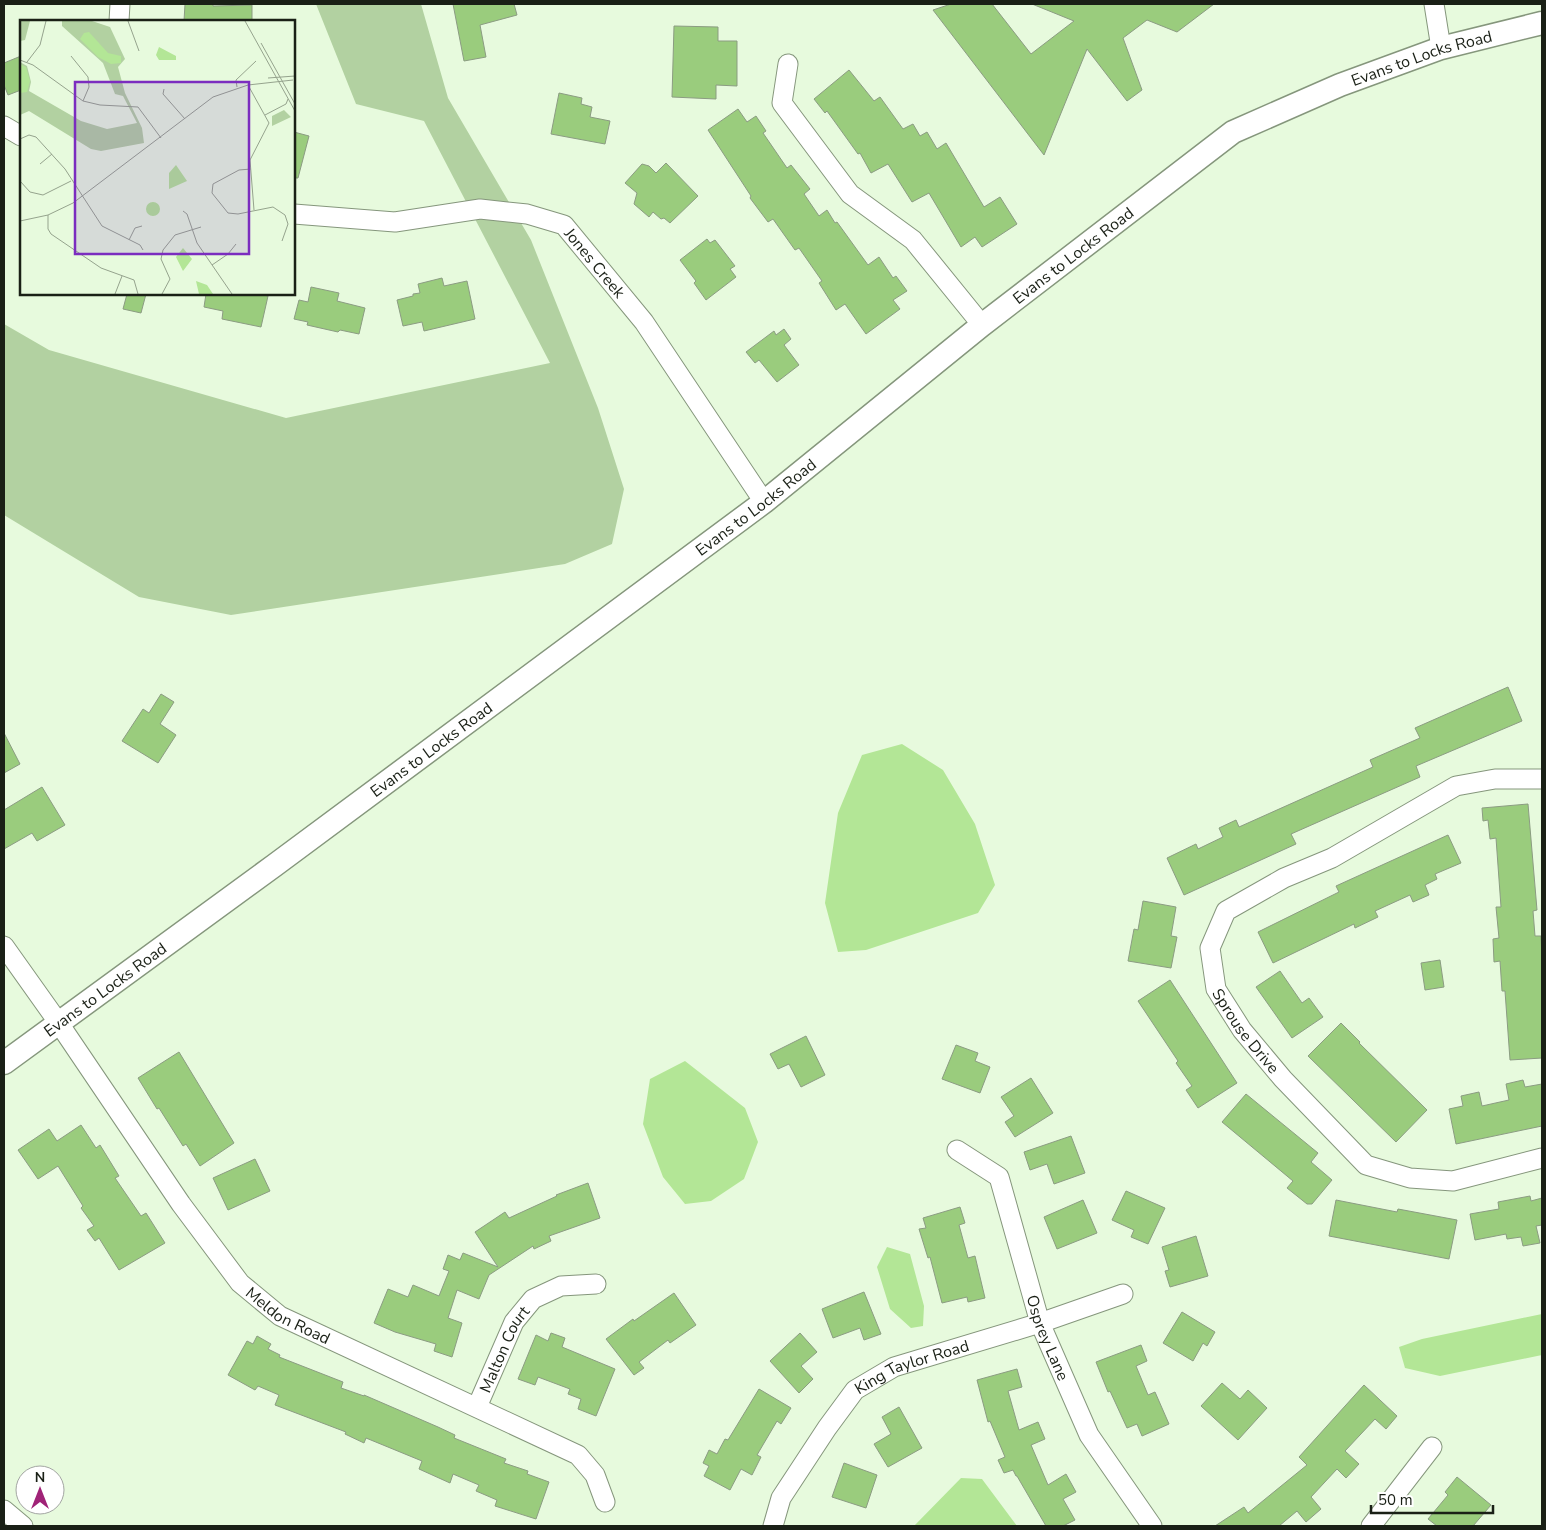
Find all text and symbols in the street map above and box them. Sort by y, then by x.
inset map [20,20,295,295]
street label: Evans to Locks Road [1348,26,1494,92]
street label: Evans to Locks Road [1008,202,1138,310]
street label: Jones Creek [558,223,630,304]
street label: Evans to Locks Road [691,454,821,561]
street label: Evans to Locks Road [366,697,497,803]
street label: Evans to Locks Road [40,938,171,1042]
street label: Sprouse Drive [1206,984,1284,1079]
street label: Meldon Road [241,1282,334,1350]
street label: Osprey Lane [1021,1293,1074,1384]
street label: Malton Court [475,1301,535,1396]
street label: King Taylor Road [851,1335,972,1400]
north arrow [15,1465,65,1515]
text: N [35,1468,45,1487]
scale bar [1371,1482,1494,1514]
text: 50 m [1378,1490,1413,1510]

